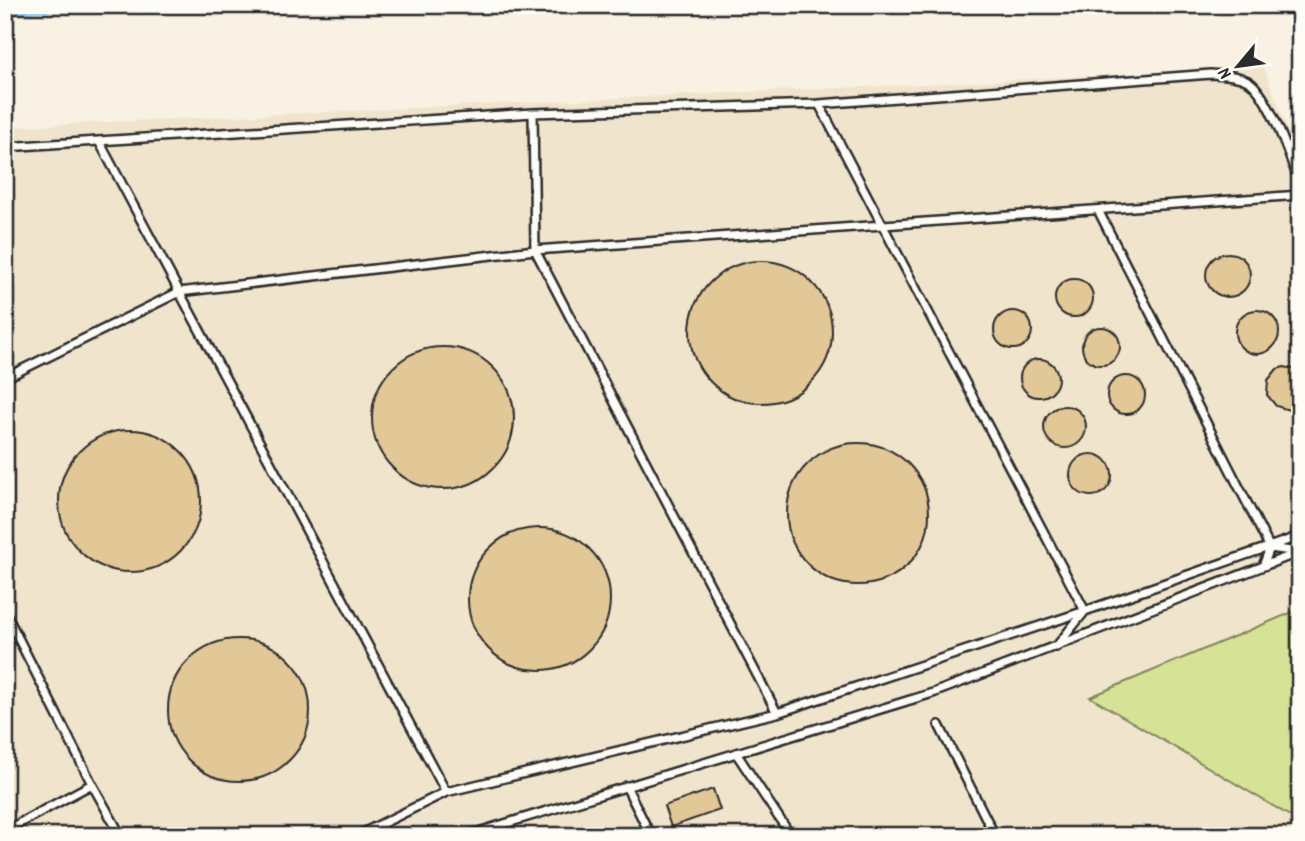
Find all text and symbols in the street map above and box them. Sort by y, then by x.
north arrow [1204,32,1274,102]
text: N [1212,62,1240,83]

